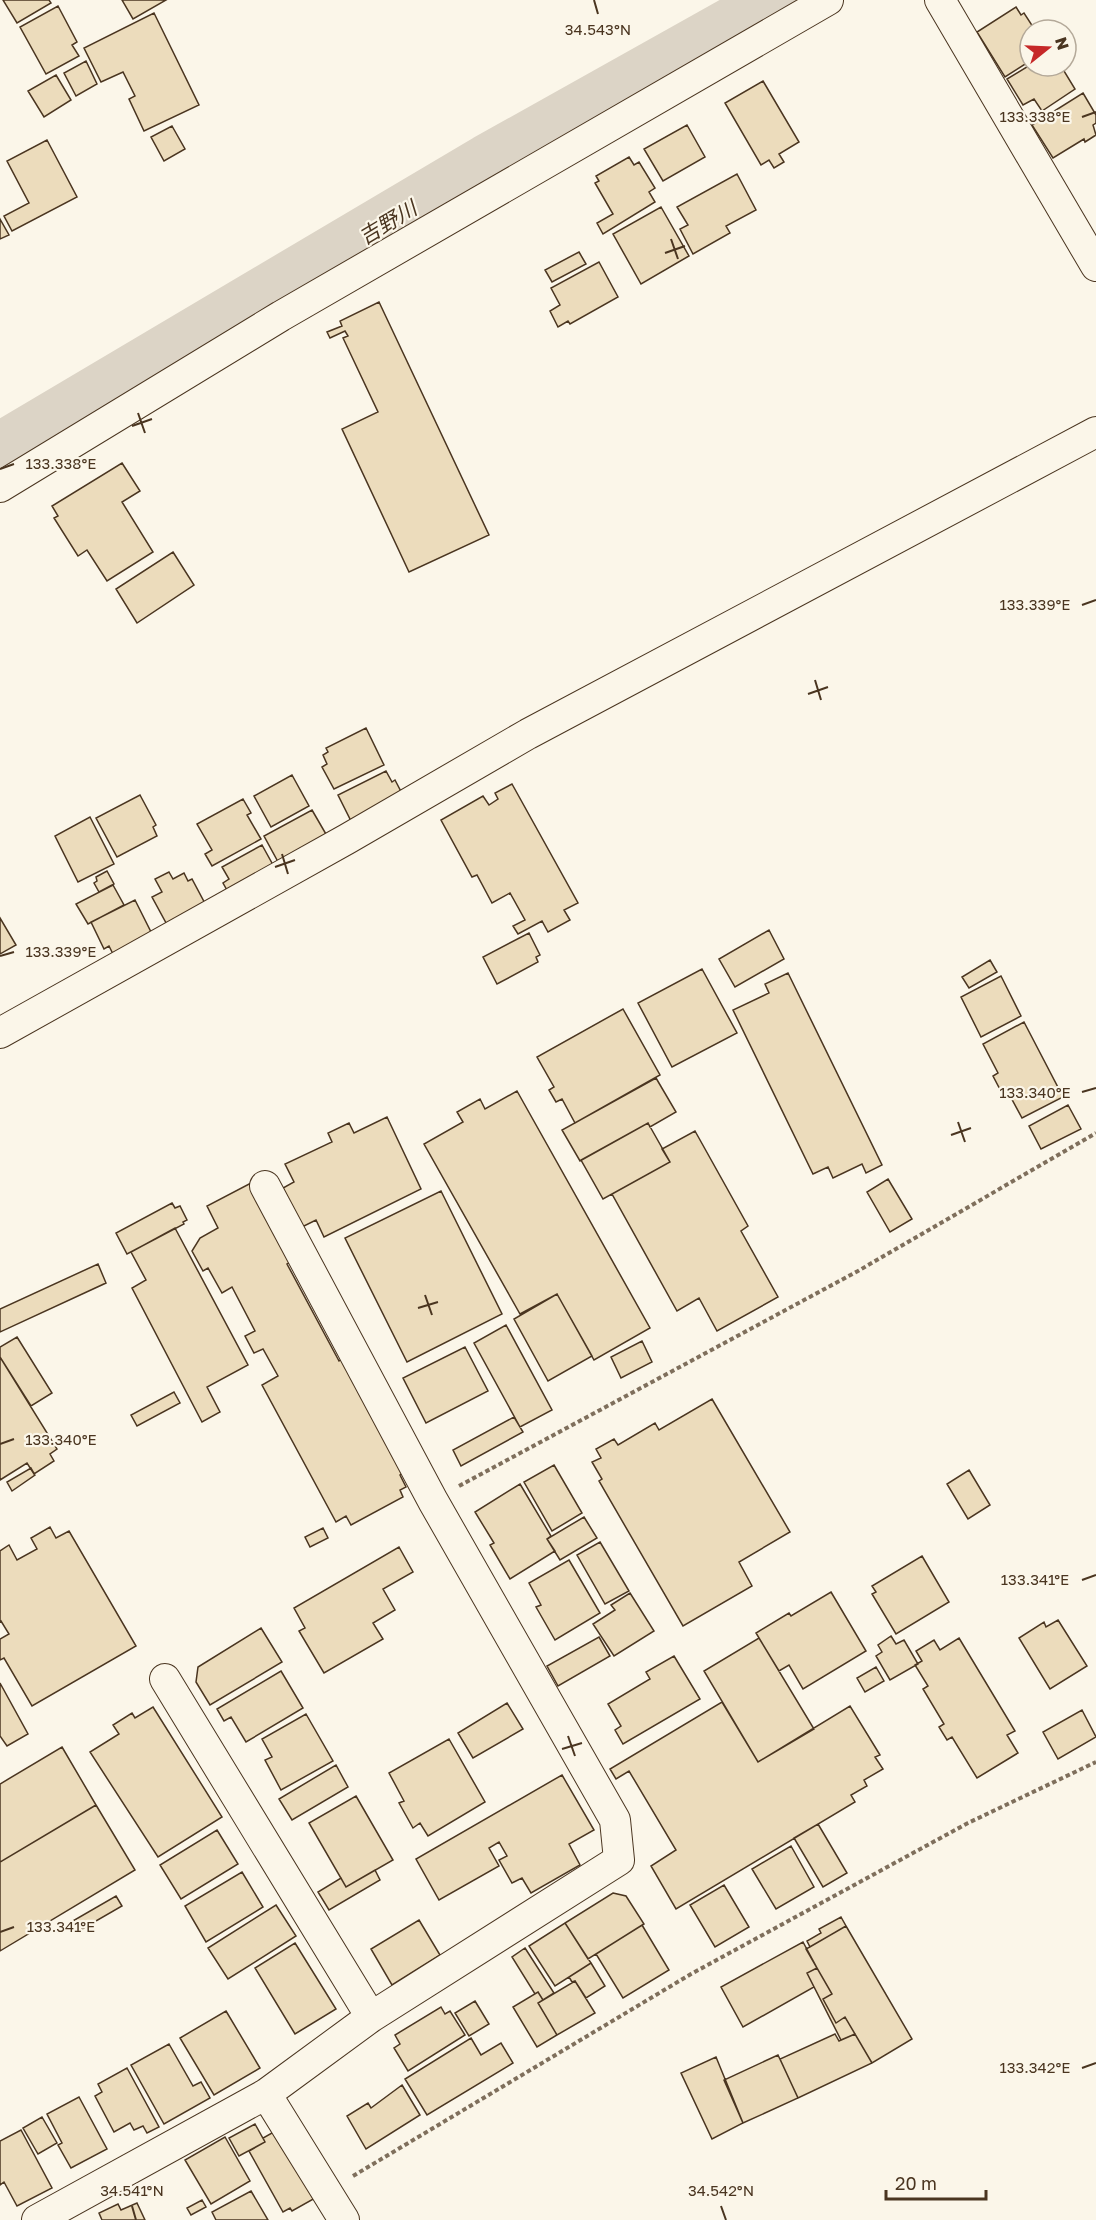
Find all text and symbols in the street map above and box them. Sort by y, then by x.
north arrow [1018,18,1078,78]
text: 34.543°N [565,20,631,38]
text: N [1051,34,1074,52]
text: 133.338°E [999,107,1071,125]
water label: 吉野川 [354,194,423,250]
text: 133.338°E [25,454,97,472]
text: 133.339°E [1000,595,1070,613]
text: 133.339°E [26,942,96,960]
text: 133.340°E [999,1083,1071,1101]
text: 133.340°E [25,1430,97,1448]
text: 133.341°E [1001,1570,1069,1588]
text: 133.341°E [27,1917,95,1935]
text: 133.342°E [1000,2058,1070,2076]
scale bar [886,2163,986,2201]
text: 20 m [895,2172,937,2194]
text: 34.541°N [100,2181,164,2199]
text: 34.542°N [688,2181,754,2199]

